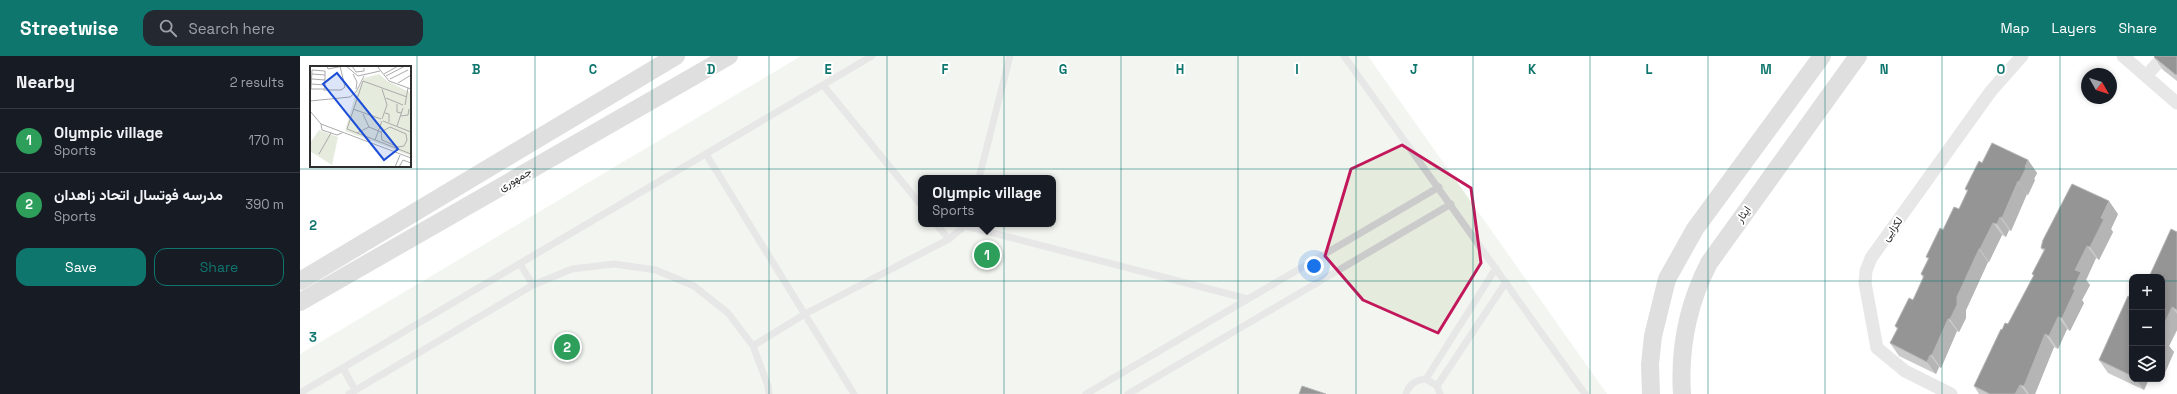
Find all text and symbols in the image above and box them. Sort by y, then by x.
search box [143,10,423,46]
text: Streetwise [20,16,119,41]
icon: search [157,17,179,39]
text: Search here [189,19,275,38]
text: Map [2000,19,2030,37]
text: Layers [2052,19,2096,37]
text: Share [2118,19,2157,37]
text: B [472,61,481,78]
text: C [589,61,597,78]
text: D [707,61,716,78]
text: E [824,61,832,78]
text: F [942,61,949,78]
text: G [1059,61,1067,78]
text: H [1176,61,1184,78]
text: I [1295,61,1299,78]
text: J [1410,61,1418,78]
text: K [1528,61,1537,78]
text: L [1645,61,1653,78]
text: M [1760,61,1772,78]
text: N [1880,61,1888,78]
text: O [1997,61,2006,78]
inset map [310,66,411,167]
north arrow [2081,68,2117,104]
text: Nearby [16,71,75,93]
text: 2 results [230,74,284,91]
text: Olympic village [54,123,163,142]
text: 1 [26,132,32,149]
text: 170 m [248,132,284,149]
text: Sports [54,142,96,159]
street label: جمهوری [496,164,534,194]
popup [918,175,1056,227]
text: Olympic village [932,183,1042,202]
text: مدرسه فوتسال اتحاد زاهدان [54,185,223,204]
text: 2 [25,196,33,213]
text: 390 m [245,196,284,213]
text: Sports [932,202,974,219]
street label: ایثار [1732,203,1754,226]
text: Sports [54,208,96,225]
street label: لکزایی [1878,214,1906,244]
text: 2 [309,217,317,234]
pin: 1 [974,240,1000,270]
button: Save [16,248,146,286]
button: Share [154,248,284,286]
your location [1304,256,1324,276]
map controls [2129,274,2165,382]
button: + [2129,274,2165,310]
button: − [2129,310,2165,346]
text: 3 [309,329,317,346]
pin: 2 [554,332,580,362]
button: layers [2129,346,2165,382]

